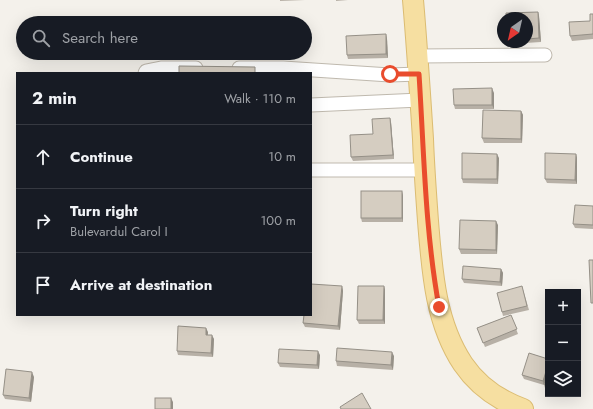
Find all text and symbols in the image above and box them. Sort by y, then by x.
north arrow [497,12,533,48]
search box [16,16,312,60]
icon: search [30,27,52,49]
text: Search here [62,27,138,49]
route start [381,65,399,83]
text: 2 min [32,86,77,110]
text: Walk · 110 m [224,89,296,108]
icon: ahead [32,146,54,168]
text: Continue [70,146,133,168]
text: 10 m [268,147,296,166]
text: Turn right [70,200,138,222]
icon: right [32,210,54,232]
text: 100 m [261,211,296,230]
text: Bulevardul Carol I [70,222,168,241]
icon: arrive [32,274,54,296]
text: Arrive at destination [70,274,212,296]
map controls [545,289,581,397]
button: + [545,289,581,325]
route end [430,298,448,316]
button: − [545,325,581,361]
button: layers [545,361,581,397]

